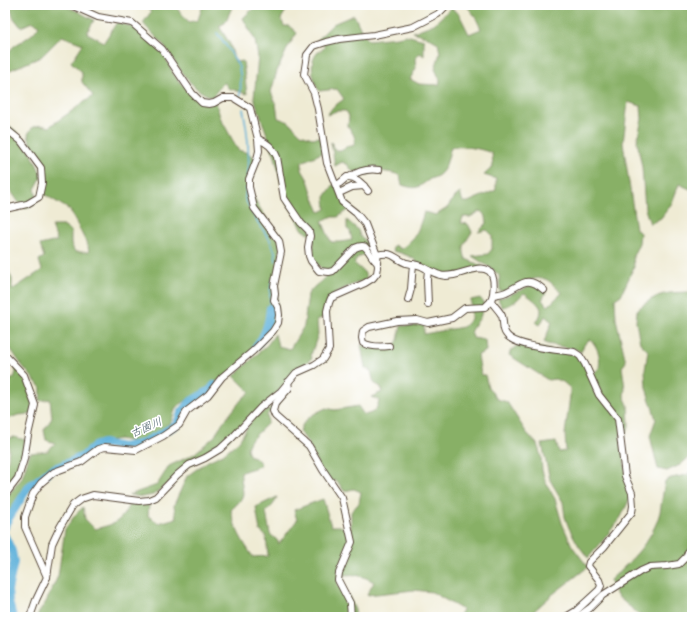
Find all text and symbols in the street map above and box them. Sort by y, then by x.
water label: 古園川 [128,415,164,440]

